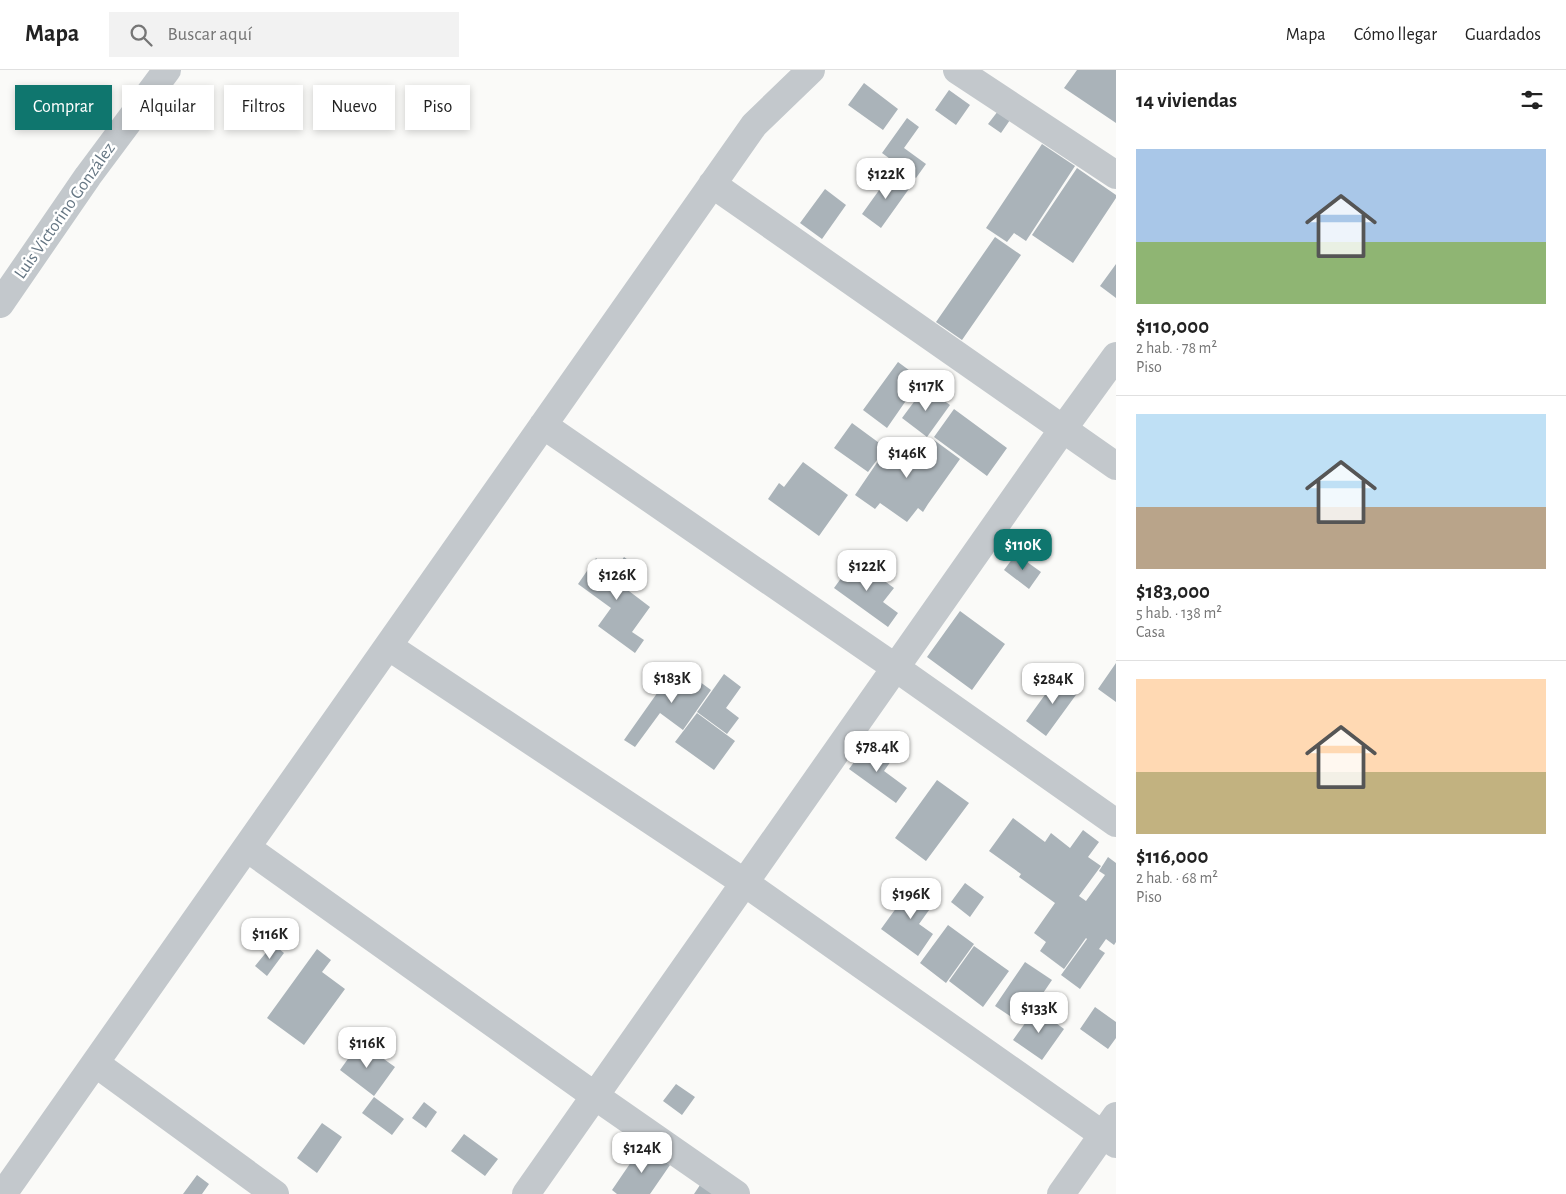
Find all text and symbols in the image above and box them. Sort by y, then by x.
search box [109,12,459,57]
icon: search [127,21,155,49]
text: Mapa [25,22,79,46]
text: Buscar aquí [167,25,252,44]
text: Mapa [1286,26,1326,44]
text: Cómo llegar [1354,26,1437,44]
text: Guardados [1465,26,1541,44]
chip: Comprar [15,85,112,130]
chip: Alquilar [122,85,214,130]
chip: Filtros [224,85,303,130]
chip: Nuevo [313,85,395,130]
chip: Piso [405,85,470,130]
icon: filters [1518,86,1546,114]
text: 14 viviendas [1136,90,1237,111]
street label: Luis Victorino González [11,140,119,282]
pin: $122K [851,158,921,200]
text: $122K [867,166,905,182]
icon: home [1296,181,1386,271]
text: $110,000 [1136,316,1209,337]
text: 2 hab. · 78 m² [1136,340,1217,356]
text: Piso [1136,359,1162,375]
pin: $117K [891,370,961,412]
text: $117K [909,378,943,394]
pin: $146K [872,436,942,479]
text: $146K [888,445,926,461]
icon: home [1296,447,1386,537]
pin: $110K [988,528,1058,571]
text: $110K [1005,537,1041,553]
pin: $122K [832,550,902,592]
pin: $126K [582,558,652,601]
text: $122K [848,558,886,574]
text: $126K [598,567,636,583]
text: $183,000 [1136,581,1210,602]
text: 5 hab. · 138 m² [1136,605,1222,621]
text: Casa [1136,624,1165,640]
pin: $183K [637,662,707,704]
pin: $284K [1018,662,1088,705]
text: $183K [653,670,691,686]
text: $284K [1033,671,1073,687]
icon: home [1296,712,1386,802]
pin: $78.4K [836,730,918,773]
text: $78.4K [855,739,899,755]
text: $116,000 [1136,846,1208,867]
text: 2 hab. · 68 m² [1136,870,1218,886]
pin: $196K [876,878,946,920]
text: $196K [892,886,930,902]
text: Piso [1136,889,1162,905]
pin: $116K [235,918,305,960]
text: $116K [252,926,288,942]
pin: $133K [1004,992,1074,1034]
text: $133K [1021,1000,1057,1016]
pin: $116K [332,1026,402,1069]
text: $116K [349,1035,385,1051]
pin: $124K [607,1132,677,1174]
text: $124K [623,1140,661,1156]

